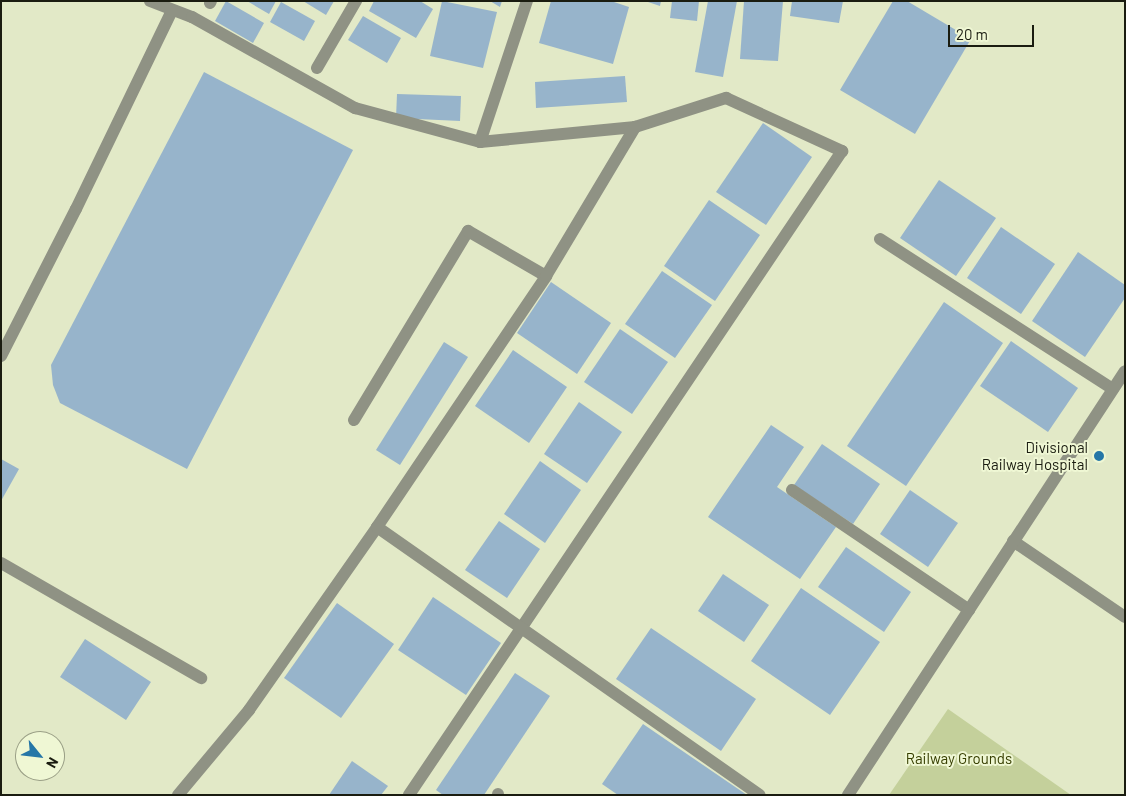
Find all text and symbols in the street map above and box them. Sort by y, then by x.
scale bar [951,15,1037,47]
text: 20 m [956,25,988,43]
place label: Divisional Railway Hospital [982,438,1088,473]
marker: Divisional Railway Hospital [1092,449,1106,463]
north arrow [15,731,65,781]
park label: Railway Grounds [906,750,1012,768]
text: N [43,755,62,771]

